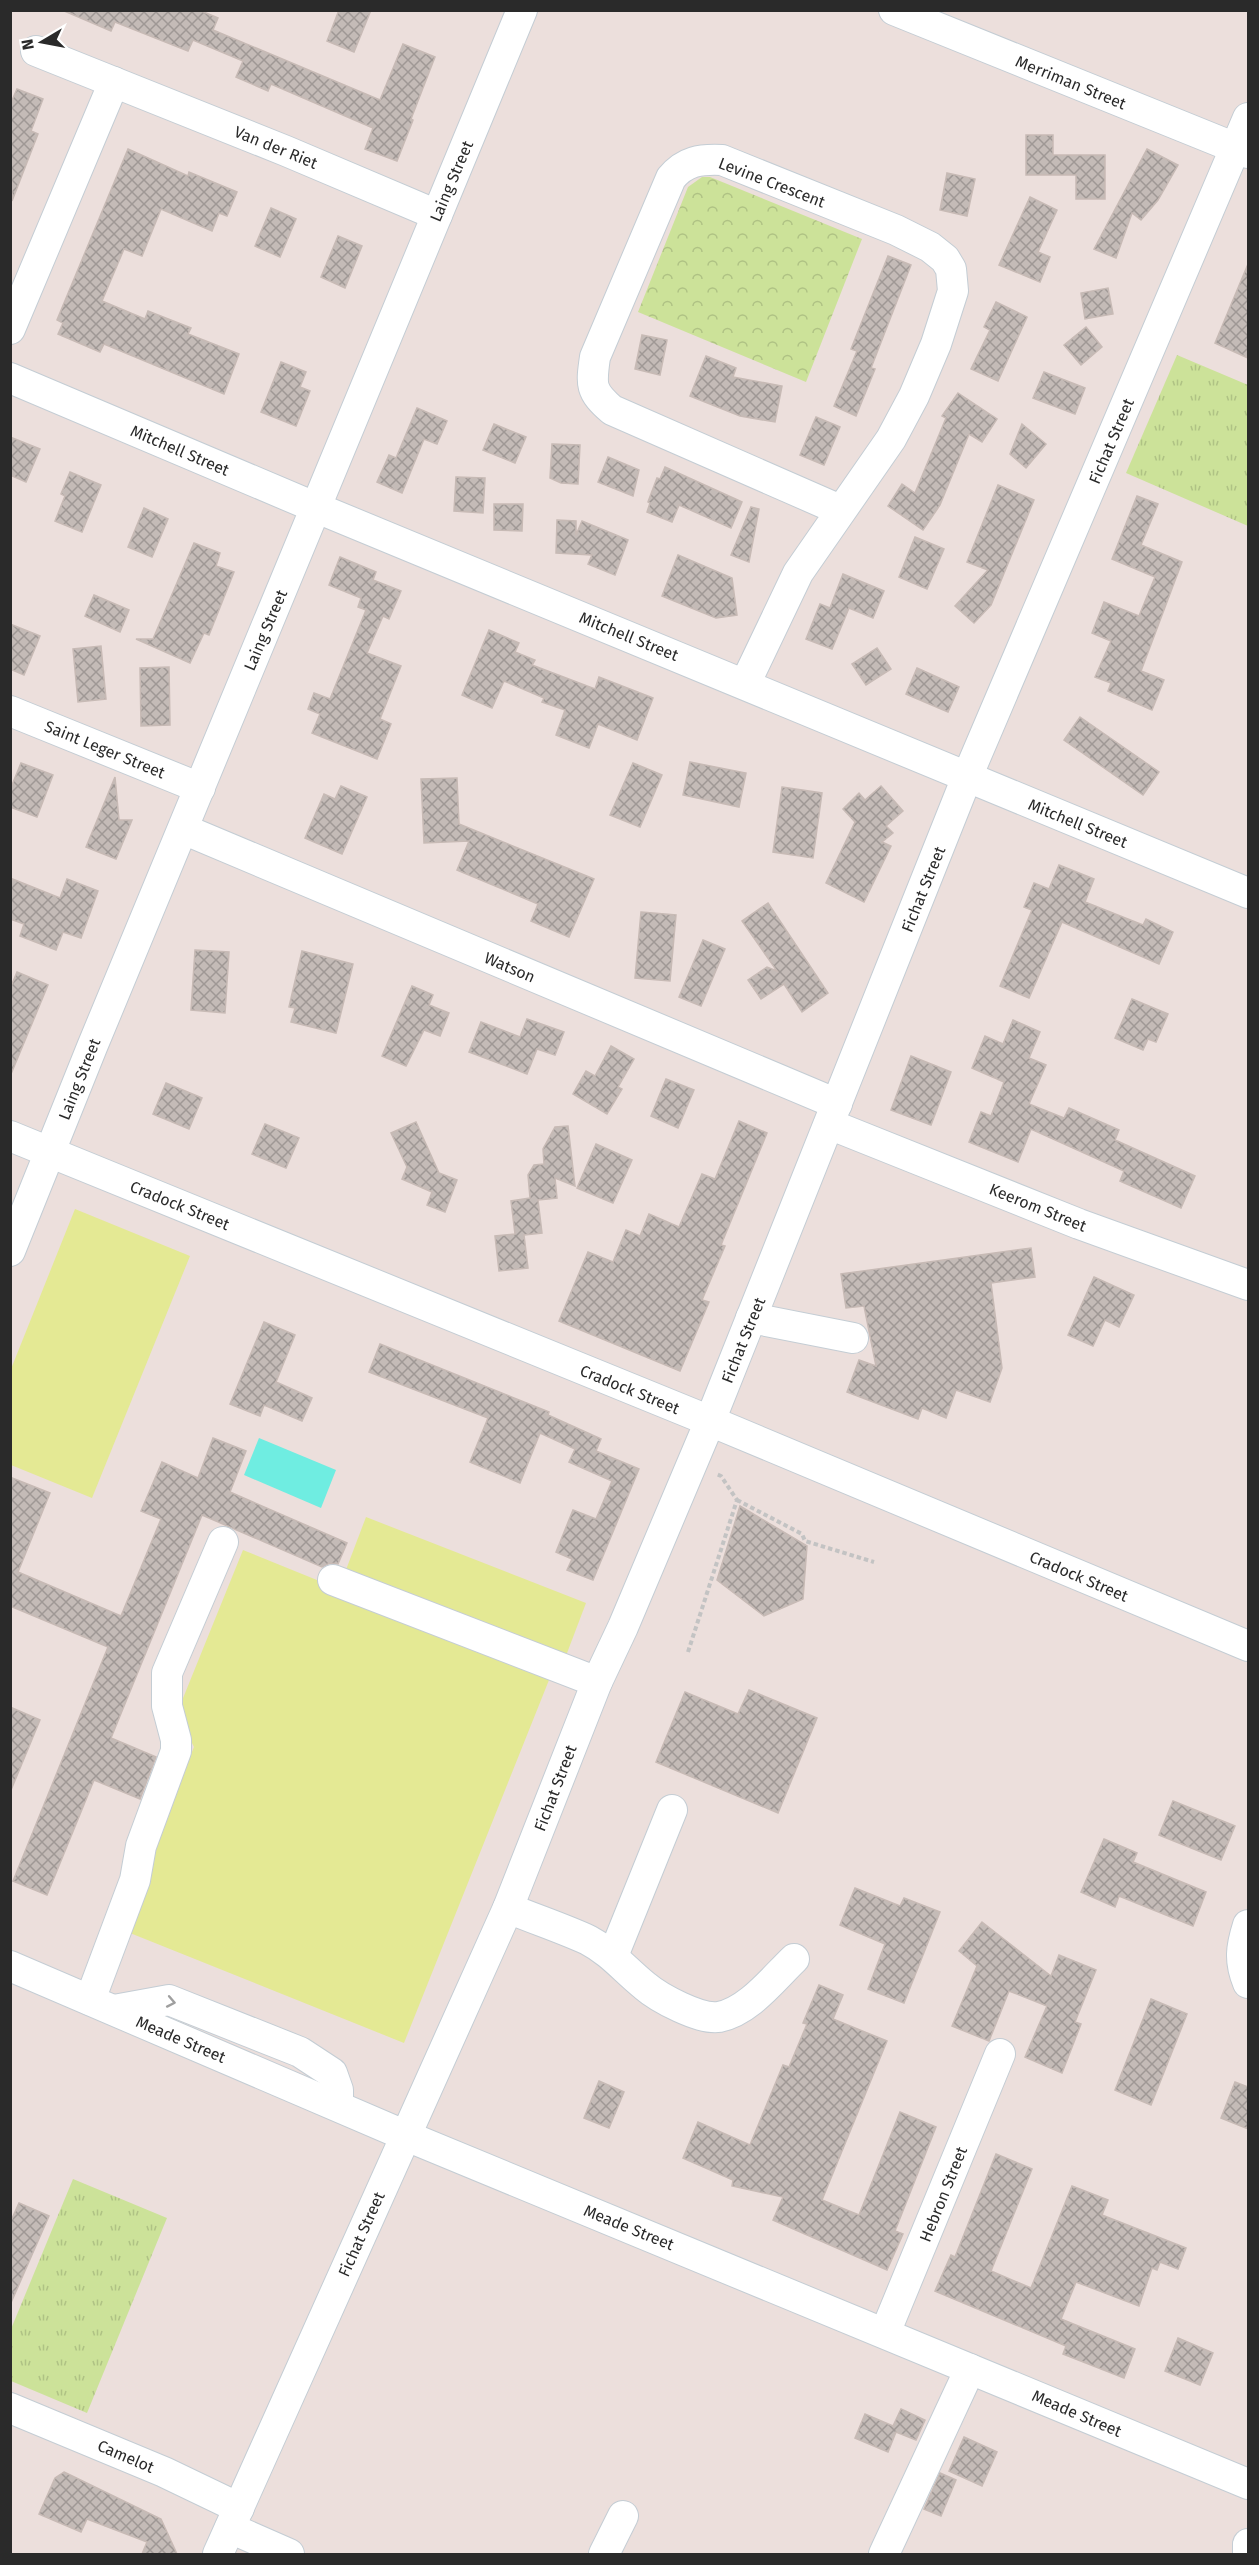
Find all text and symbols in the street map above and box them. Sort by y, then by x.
north arrow [12,12,72,72]
text: N [17,38,38,51]
street label: Merriman Street [1013,52,1129,113]
street label: Van der Riet [231,122,320,173]
street label: Laing Street [426,138,477,225]
street label: Levine Crescent [716,153,828,212]
street label: Fichat Street [1085,395,1138,487]
street label: Mitchell Street [128,421,232,480]
street label: Laing Street [240,587,291,674]
street label: Mitchell Street [576,608,681,665]
street label: Saint Leger Street [42,717,168,782]
street label: Mitchell Street [1025,795,1130,852]
street label: Fichat Street [898,843,949,935]
street label: Watson [482,948,538,987]
street label: Laing Street [54,1035,105,1123]
street label: Cradock Street [127,1177,232,1234]
street label: Keerom Street [986,1179,1089,1236]
street label: Fichat Street [718,1294,769,1386]
street label: Cradock Street [577,1361,682,1418]
street label: Cradock Street [1027,1547,1131,1606]
street label: Fichat Street [530,1742,581,1834]
one-way arrow [166,1995,176,2008]
street label: Meade Street [133,2012,229,2067]
street label: Hebron Street [916,2144,971,2245]
street label: Fichat Street [334,2189,389,2280]
street label: Meade Street [581,2201,677,2254]
street label: Meade Street [1029,2386,1125,2441]
street label: Camelot [95,2436,157,2477]

